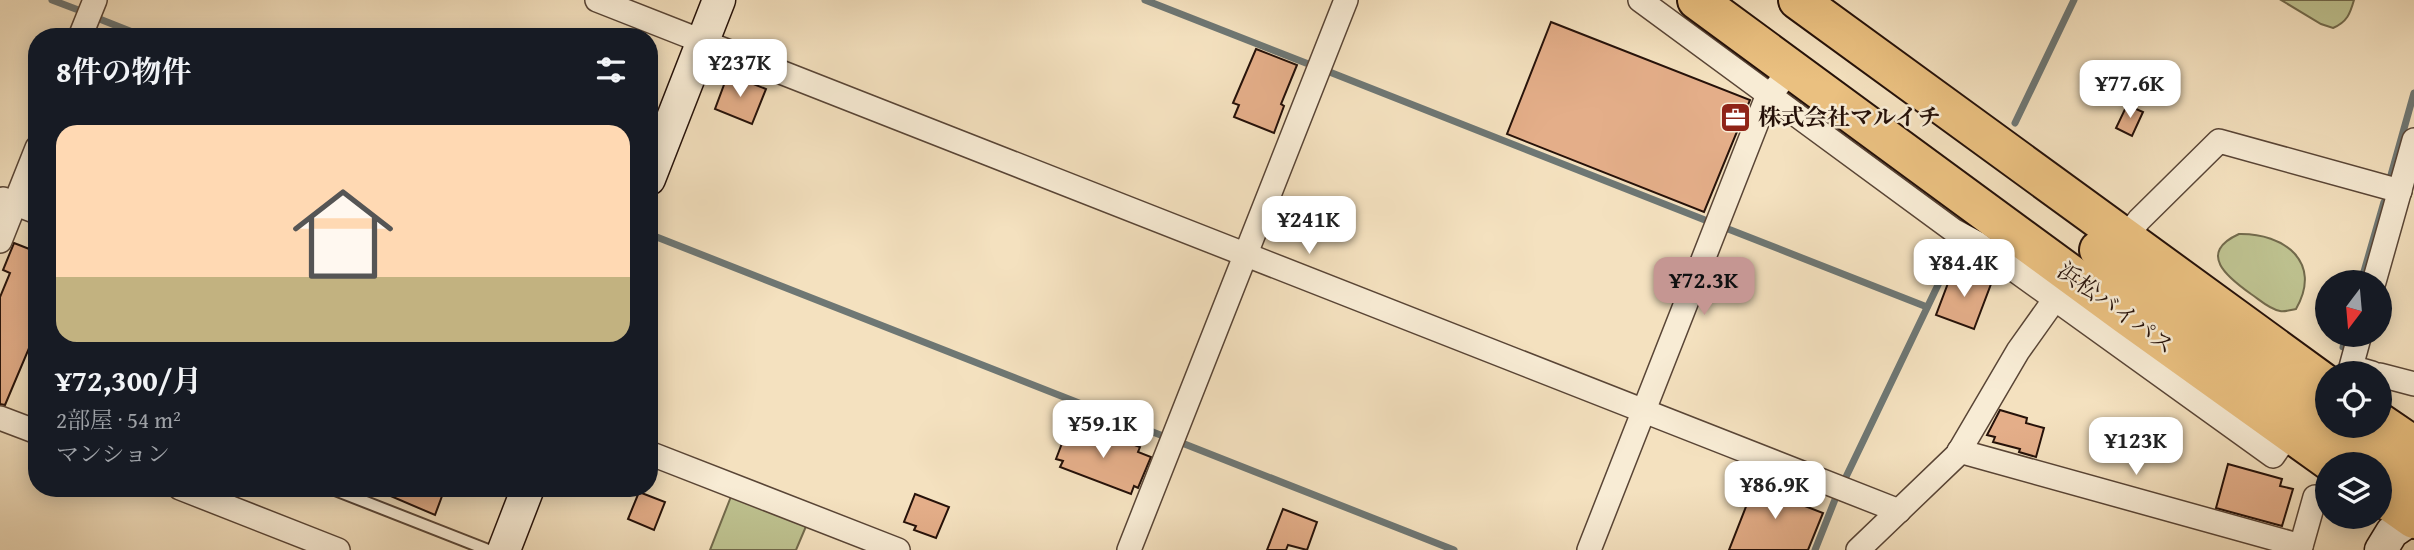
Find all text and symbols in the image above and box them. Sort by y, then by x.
pin: ¥237K [691,40,789,99]
text: ¥237K [709,45,771,78]
text: 8件の物件 [56,49,192,93]
icon: filters [592,51,630,89]
pin: ¥77.6K [2073,60,2187,120]
text: ¥77.6K [2096,66,2164,99]
office icon: 株式会社マルイチ [1718,100,1752,134]
place label: 株式会社マルイチ [1758,100,1941,133]
icon: home [280,171,406,297]
pin: ¥241K [1260,196,1358,256]
text: ¥241K [1278,202,1340,235]
pin: ¥84.4K [1907,240,2021,299]
text: ¥84.4K [1930,245,1998,278]
street label: 浜松バイパス [2051,254,2182,361]
pin: ¥72.3K [1647,258,1761,317]
text: ¥72.3K [1670,263,1738,296]
north arrow [2315,270,2392,346]
map controls [2315,270,2392,529]
text: ¥72,300/月 [56,358,202,402]
button: locate [2315,361,2392,438]
pin: ¥59.1K [1046,400,1160,460]
text: 2部屋 · 54 m² [56,403,181,436]
text: ¥59.1K [1069,406,1137,439]
pin: ¥123K [2087,418,2185,477]
text: ¥123K [2105,423,2167,456]
text: マンション [56,437,170,470]
button: layers [2315,452,2392,529]
pin: ¥86.9K [1718,462,1832,521]
text: ¥86.9K [1741,467,1809,500]

